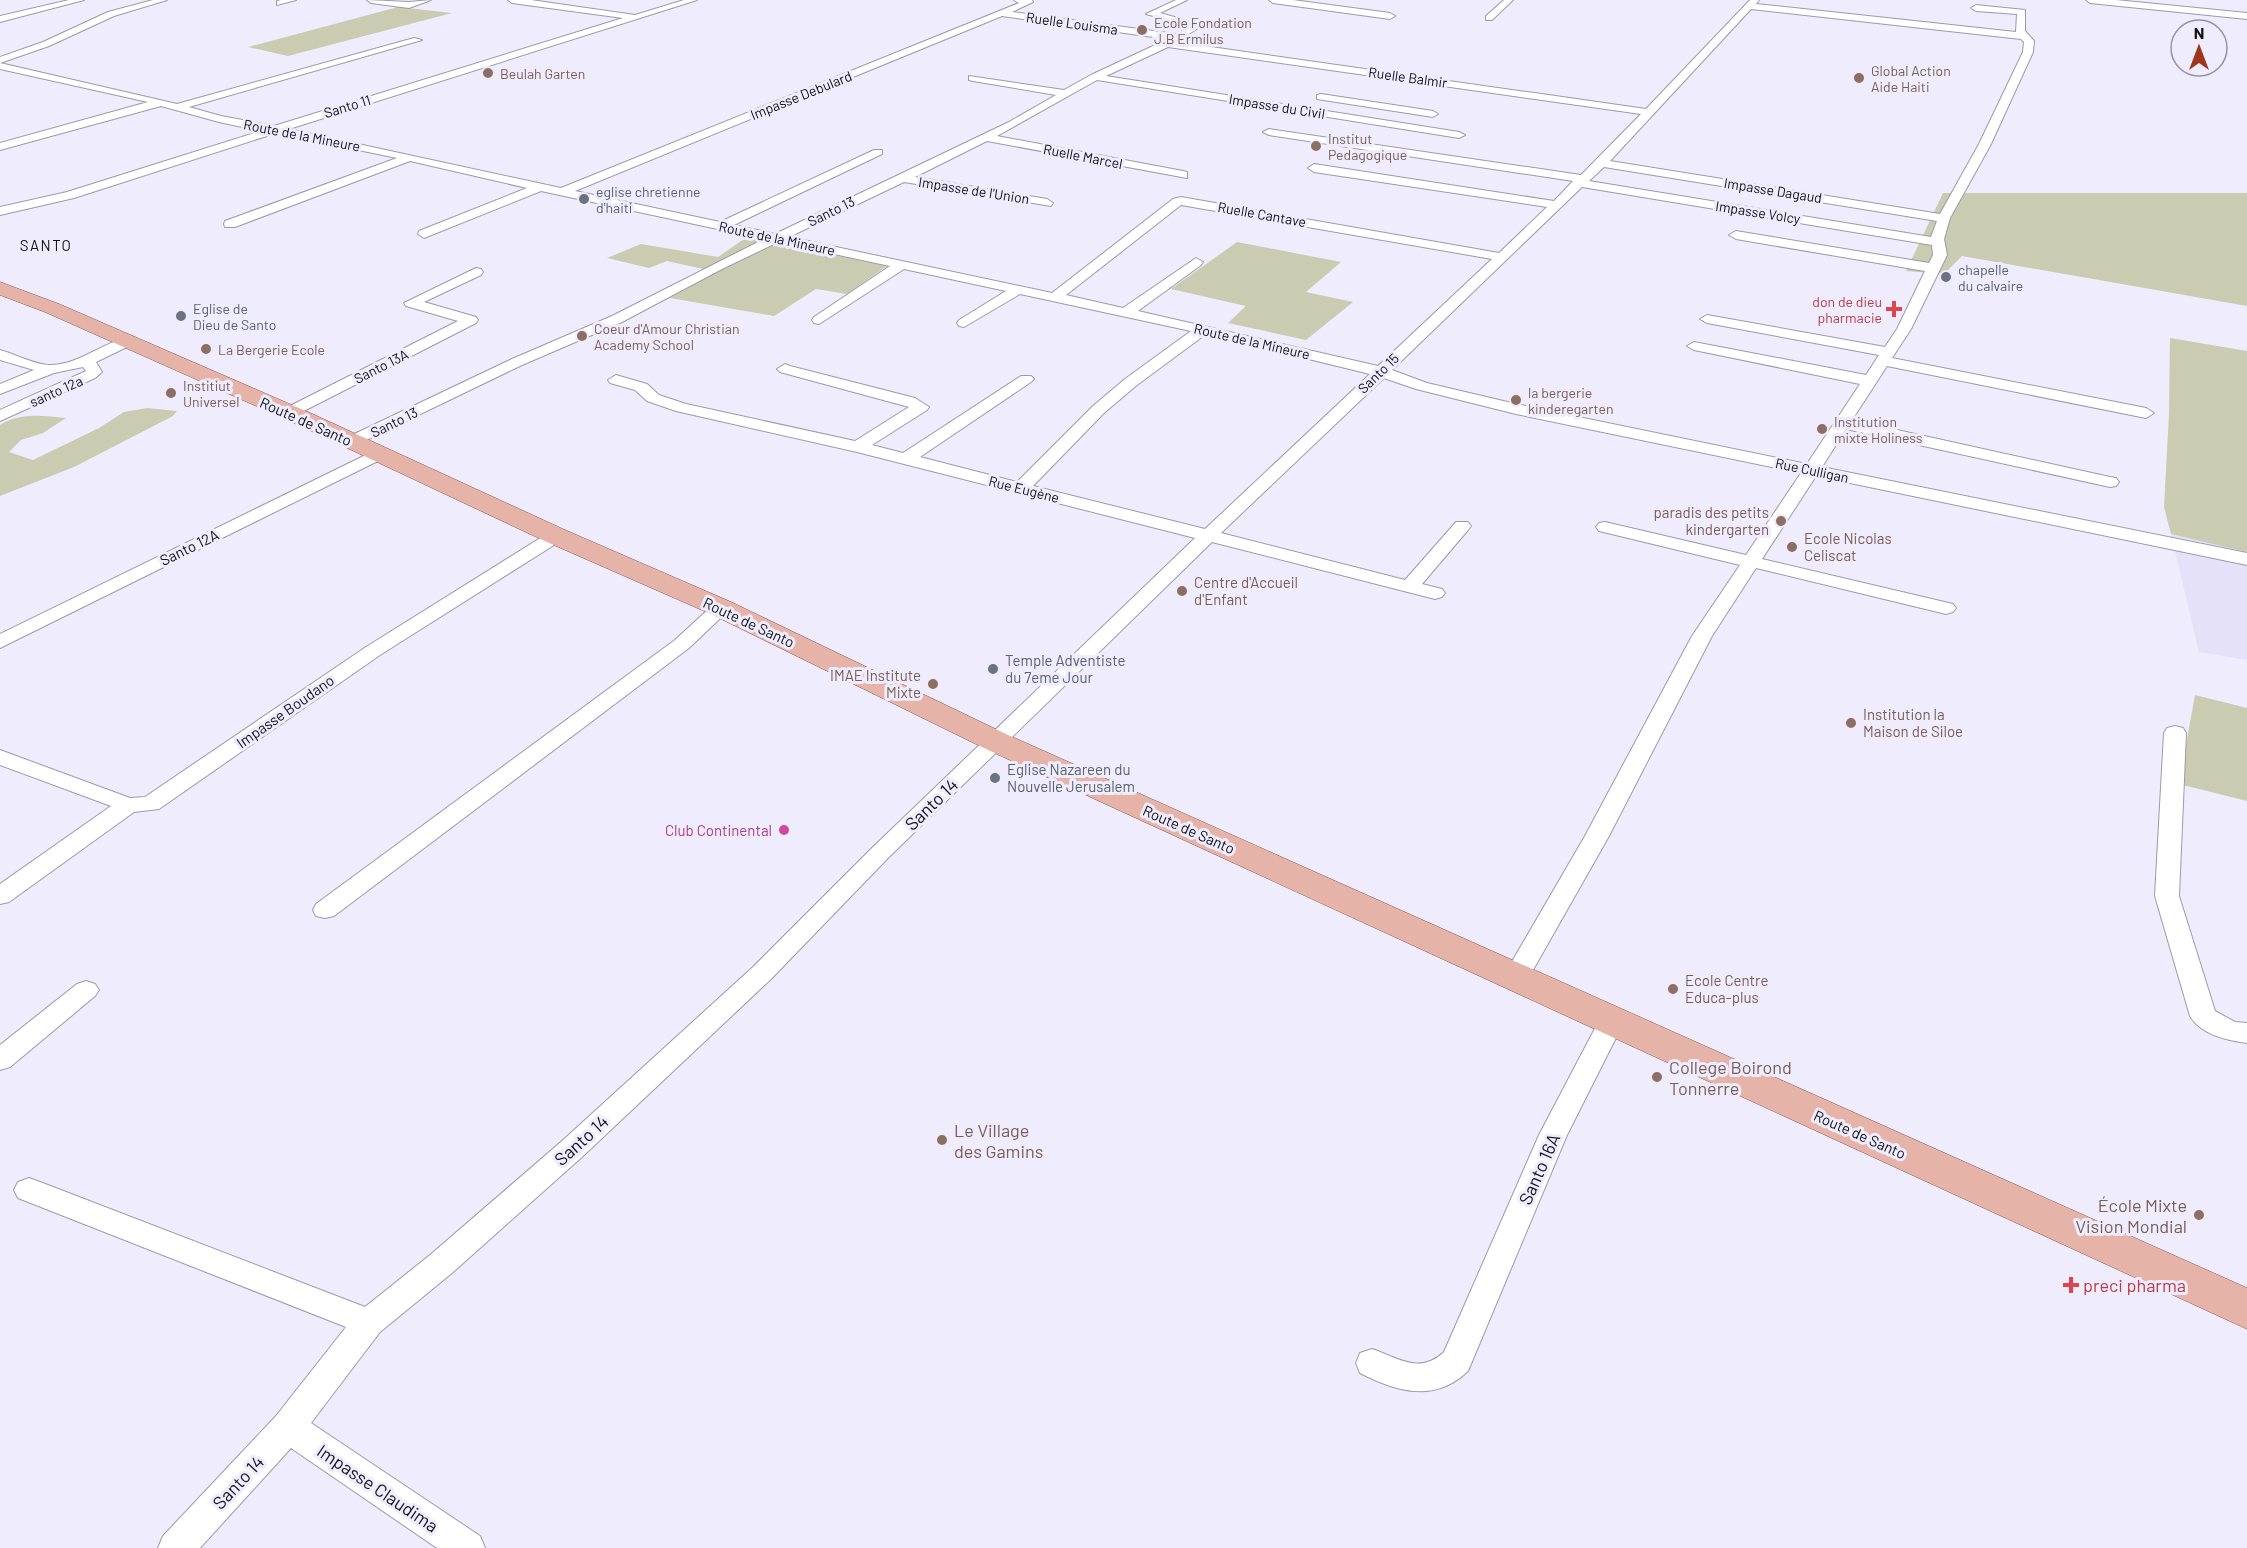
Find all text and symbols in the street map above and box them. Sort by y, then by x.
street label: Ruelle Louisma [1025,8,1119,38]
place label: Ecole Fondation J.B Ermilus [1154,14,1252,47]
north arrow [2169,18,2229,78]
marker: Ecole Fondation J.B Ermilus [1135,23,1149,37]
text: N [2194,23,2204,42]
place label: Global Action Aide Haiti [1871,62,1951,95]
street label: Ruelle Balmir [1367,63,1449,91]
place label: Beulah Garten [500,65,585,82]
marker: Beulah Garten [481,66,495,80]
street label: Impasse Debulard [748,67,854,123]
marker: Global Action Aide Haiti [1852,71,1866,85]
street label: Impasse du Civil [1228,90,1326,122]
street label: Santo 11 [322,91,372,121]
street label: Route de la Mineure [242,115,362,155]
place label: Institut Pedagogique [1328,130,1407,163]
marker: Institut Pedagogique [1309,139,1323,153]
street label: Ruelle Marcel [1042,140,1124,172]
street label: Impasse de l'Union [917,173,1031,207]
street label: Impasse Dagaud [1723,174,1823,206]
place label: eglise chretienne d'haiti [596,183,701,216]
marker: eglise chretienne d'haiti [577,192,591,206]
street label: Santo 13 [805,192,857,230]
street label: Impasse Volcy [1714,197,1802,227]
street label: Ruelle Cantave [1217,198,1307,230]
street label: Route de la Mineure [717,217,837,259]
district label: SANTO [20,236,72,254]
place label: chapelle du calvaire [1958,261,2023,294]
marker: chapelle du calvaire [1939,270,1953,284]
place label: don de dieu pharmacie [1812,293,1882,326]
place label: Eglise de Dieu de Santo [193,300,276,333]
marker: don de dieu pharmacie [1887,302,1901,316]
marker: Eglise de Dieu de Santo [174,309,188,323]
street label: Route de la Mineure [1192,319,1312,363]
place label: Coeur d'Amour Christian Academy School [594,320,739,353]
marker: Coeur d'Amour Christian Academy School [575,329,589,343]
place label: La Bergerie Ecole [218,341,325,358]
marker: La Bergerie Ecole [199,342,213,356]
street label: Santo 13A [351,345,411,387]
street label: Santo 15 [1354,349,1402,397]
street label: santo 12a [27,372,85,410]
place label: Institiut Universel [183,377,240,410]
place label: la bergerie kinderegarten [1528,384,1613,417]
marker: Institiut Universel [164,386,178,400]
street label: Route de Santo [257,393,355,449]
marker: la bergerie kinderegarten [1509,393,1523,407]
street label: Santo 13 [368,403,420,441]
place label: Institution mixte Holiness [1834,413,1923,446]
marker: Institution mixte Holiness [1815,422,1829,436]
street label: Rue Culligan [1774,454,1850,486]
street label: Rue Eugène [987,472,1061,506]
place label: paradis des petits kindergarten [1653,503,1769,538]
marker: paradis des petits kindergarten [1774,514,1788,528]
street label: Santo 12A [157,525,221,569]
place label: Ecole Nicolas Celiscat [1804,529,1892,564]
marker: Ecole Nicolas Celiscat [1785,540,1799,554]
place label: Centre d'Accueil d'Enfant [1194,573,1298,608]
marker: Centre d'Accueil d'Enfant [1175,584,1189,598]
street label: Route de Santo [700,593,798,651]
place label: Temple Adventiste du 7eme Jour [1005,651,1125,686]
marker: Temple Adventiste du 7eme Jour [986,662,1000,676]
place label: IMAE Institute Mixte [830,666,921,701]
street label: Impasse Boudano [233,671,337,751]
marker: IMAE Institute Mixte [926,677,940,691]
place label: Institution la Maison de Siloe [1863,705,1963,740]
marker: Institution la Maison de Siloe [1844,716,1858,730]
place label: Eglise Nazareen du Nouvelle Jerusalem [1007,760,1135,795]
marker: Eglise Nazareen du Nouvelle Jerusalem [988,771,1002,785]
street label: Santo 14 [900,773,962,835]
street label: Route de Santo [1140,801,1238,857]
place label: Club Continental [665,821,772,839]
marker: Club Continental [777,823,791,837]
place label: Ecole Centre Educa-plus [1685,971,1768,1006]
marker: Ecole Centre Educa-plus [1666,982,1680,996]
place label: College Boirond Tonnerre [1669,1056,1792,1099]
marker: College Boirond Tonnerre [1650,1070,1664,1084]
street label: Route de Santo [1811,1106,1909,1162]
street label: Santo 14 [549,1110,613,1170]
place label: Le Village des Gamins [954,1119,1043,1162]
street label: Santo 16A [1514,1130,1564,1208]
marker: Le Village des Gamins [935,1133,949,1147]
place label: École Mixte Vision Mondial [2075,1194,2187,1237]
marker: École Mixte Vision Mondial [2192,1208,2206,1222]
place label: preci pharma [2083,1274,2186,1296]
marker: preci pharma [2064,1278,2078,1292]
street label: Impasse Claudima [313,1439,443,1537]
street label: Santo 14 [208,1451,268,1513]

